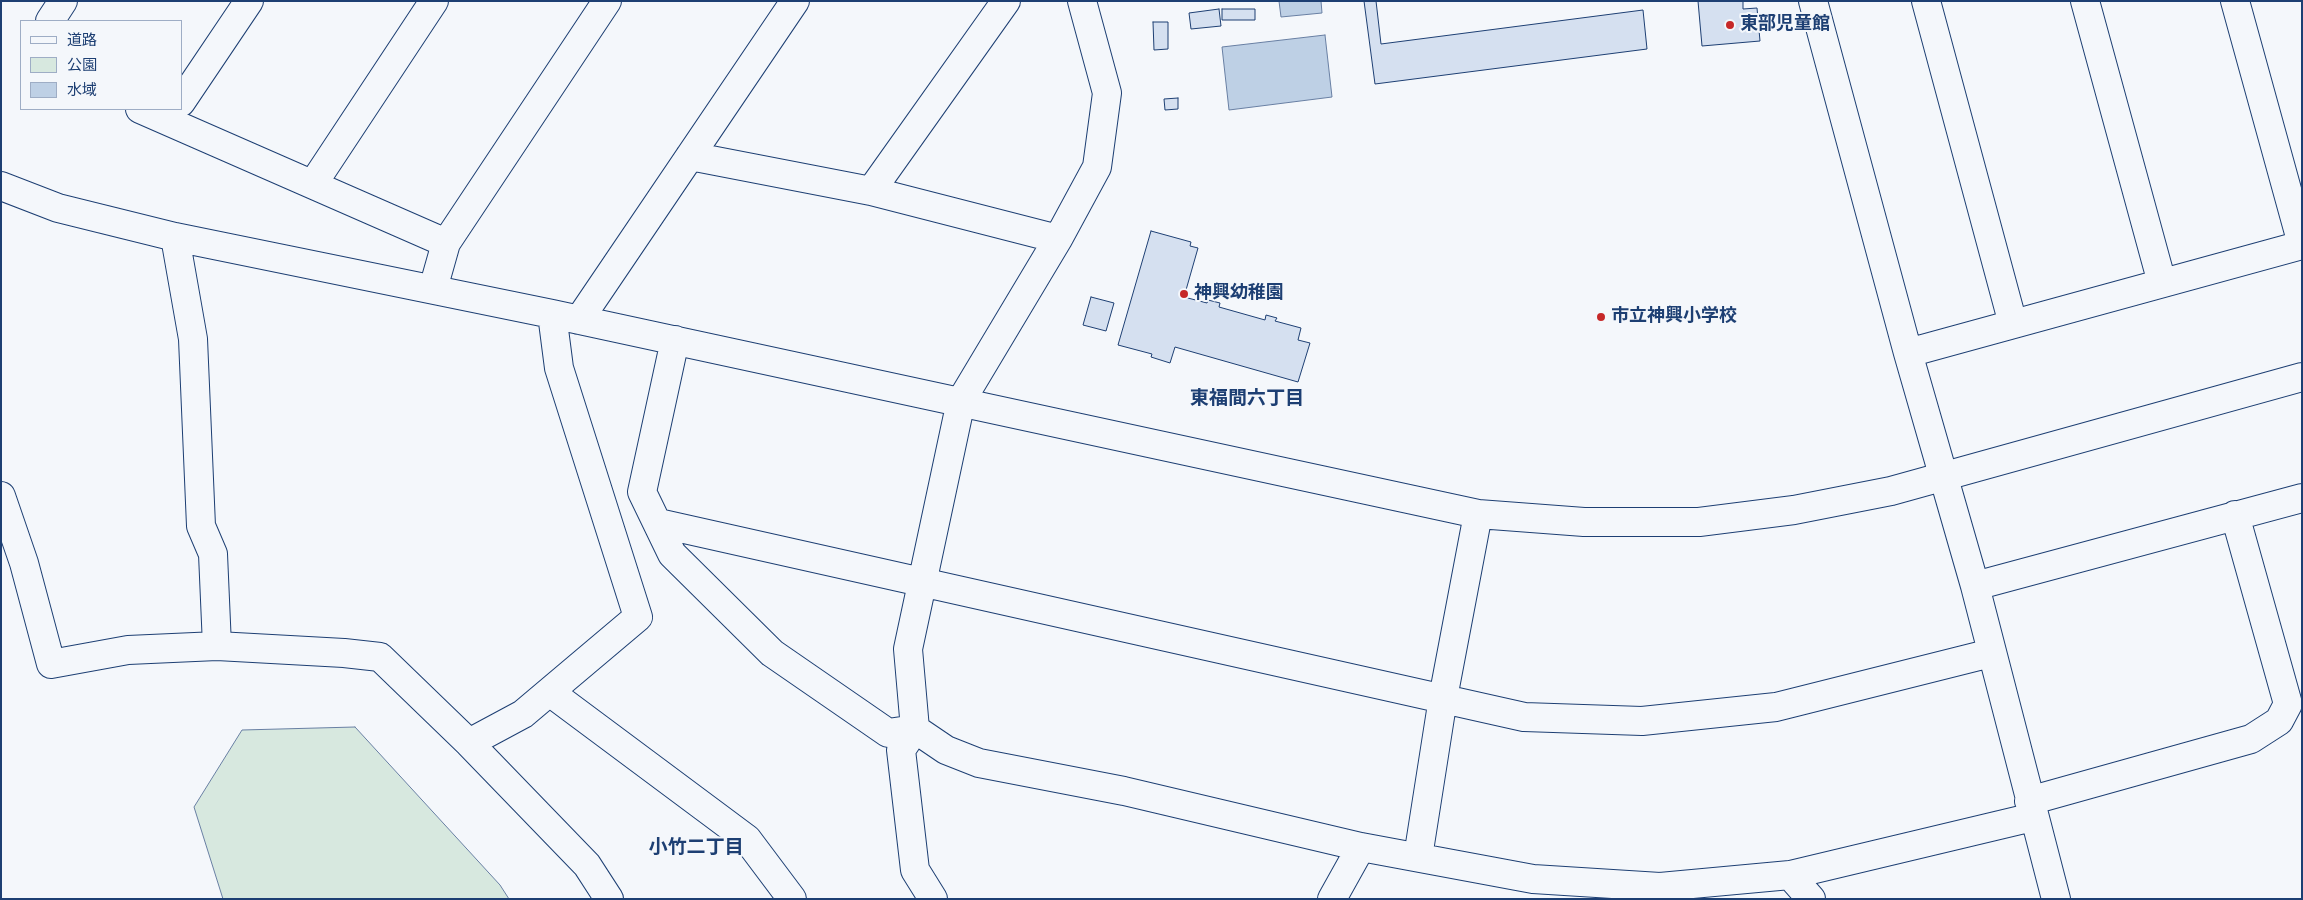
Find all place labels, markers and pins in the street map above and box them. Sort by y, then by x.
place label: 東部児童館 [1740,14,1830,36]
marker: 東部児童館 [1724,19,1736,31]
place label: 神興幼稚園 [1194,283,1284,305]
marker: 神興幼稚園 [1178,288,1190,300]
place label: 市立神興小学校 [1611,306,1737,328]
marker: 市立神興小学校 [1595,311,1607,323]

